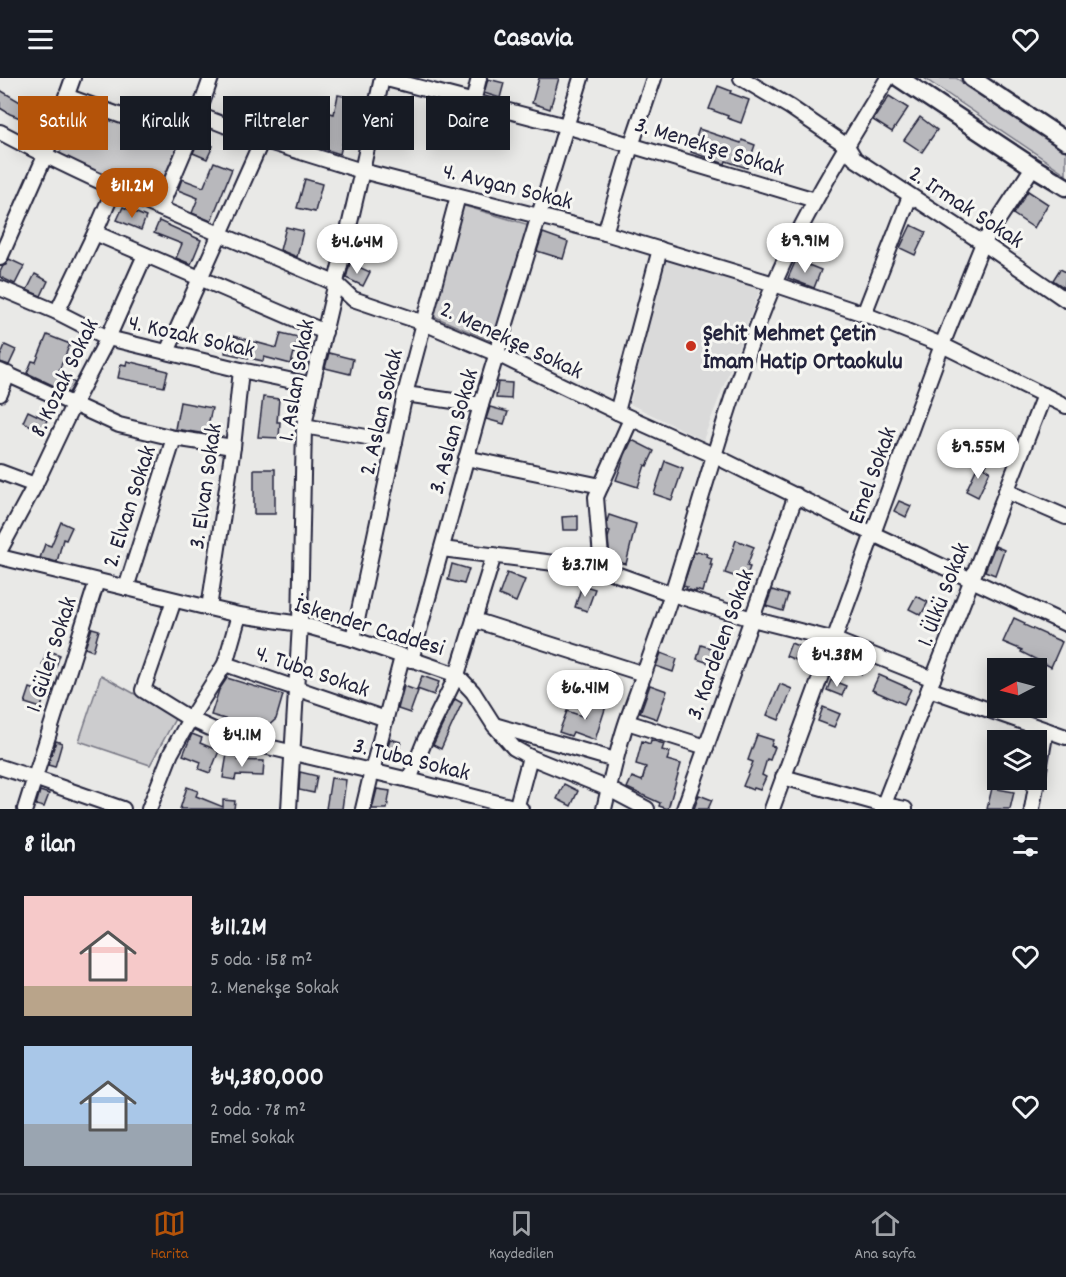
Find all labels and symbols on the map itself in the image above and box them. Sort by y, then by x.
street label: 3. Menekşe Sokak [630,109,788,187]
street label: 4. Avgan Sokak [439,155,576,221]
street label: 2. Irmak Sokak [901,158,1030,259]
pin: ₺11.2M [83,168,181,219]
pin: ₺9.91M [756,223,854,274]
pin: ₺4.64M [308,224,406,275]
street label: 2. Menekşe Sokak [433,294,588,390]
street label: 4. Kozak Sokak [125,307,258,369]
street label: 8. Kozak Sokak [22,313,109,444]
street label: 1. Aslan Sokak [270,317,325,444]
place label: Şehit Mehmet Çetin İmam Hatip Ortaokulu [703,318,903,380]
marker: Şehit Mehmet Çetin İmam Hatip Ortaokulu [684,339,698,353]
street label: 2. Aslan Sokak [352,346,414,479]
street label: 3. Aslan Sokak [421,365,489,499]
street label: 3. Elvan Sokak [181,421,233,552]
street label: Emel Sokak [841,423,907,529]
pin: ₺9.55M [929,429,1027,480]
street label: 2. Elvan Sokak [95,441,167,572]
street label: 1. Ülkü Sokak [909,538,980,652]
pin: ₺3.71M [536,547,634,598]
street label: 3. Kardelen Sokak [679,565,765,725]
street label: İskender Caddesi [290,589,448,667]
street label: 1. Güler Sokak [18,593,88,717]
street label: 4. Tuba Sokak [250,637,374,708]
pin: ₺4.38M [788,637,886,688]
north arrow [987,658,1047,718]
pin: ₺6.41M [536,670,634,721]
pin: ₺4.1M [200,717,284,768]
street label: 3. Tuba Sokak [349,730,473,792]

